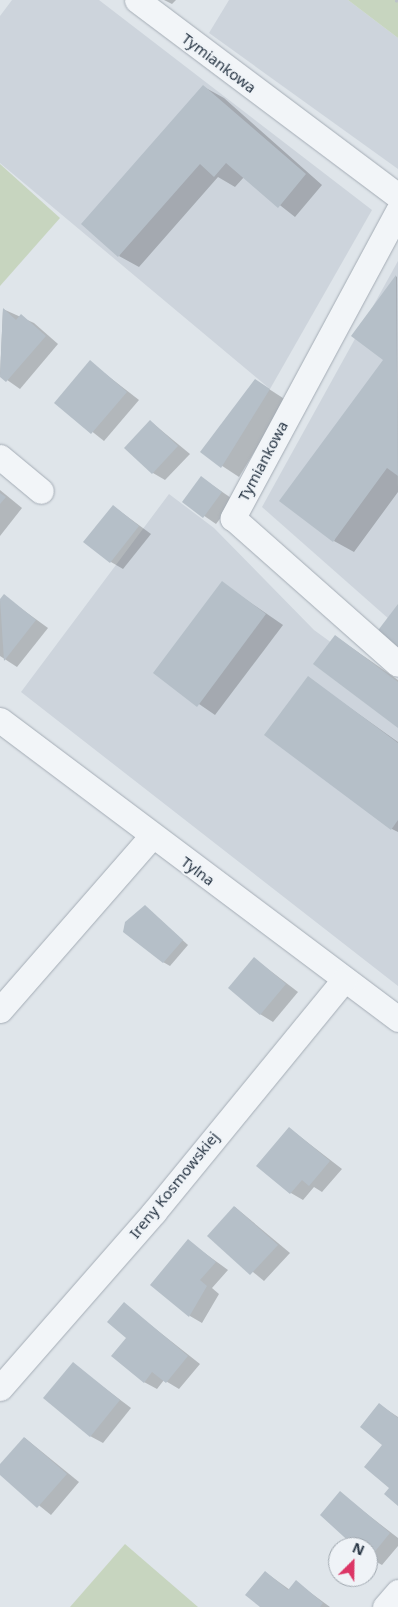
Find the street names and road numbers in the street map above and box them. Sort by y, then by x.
street label: Tymiankowa [178,29,260,97]
street label: Tymiankowa [234,418,292,504]
street label: Tylna [178,853,218,889]
street label: Ireny Kosmowskiej [126,1128,222,1242]

